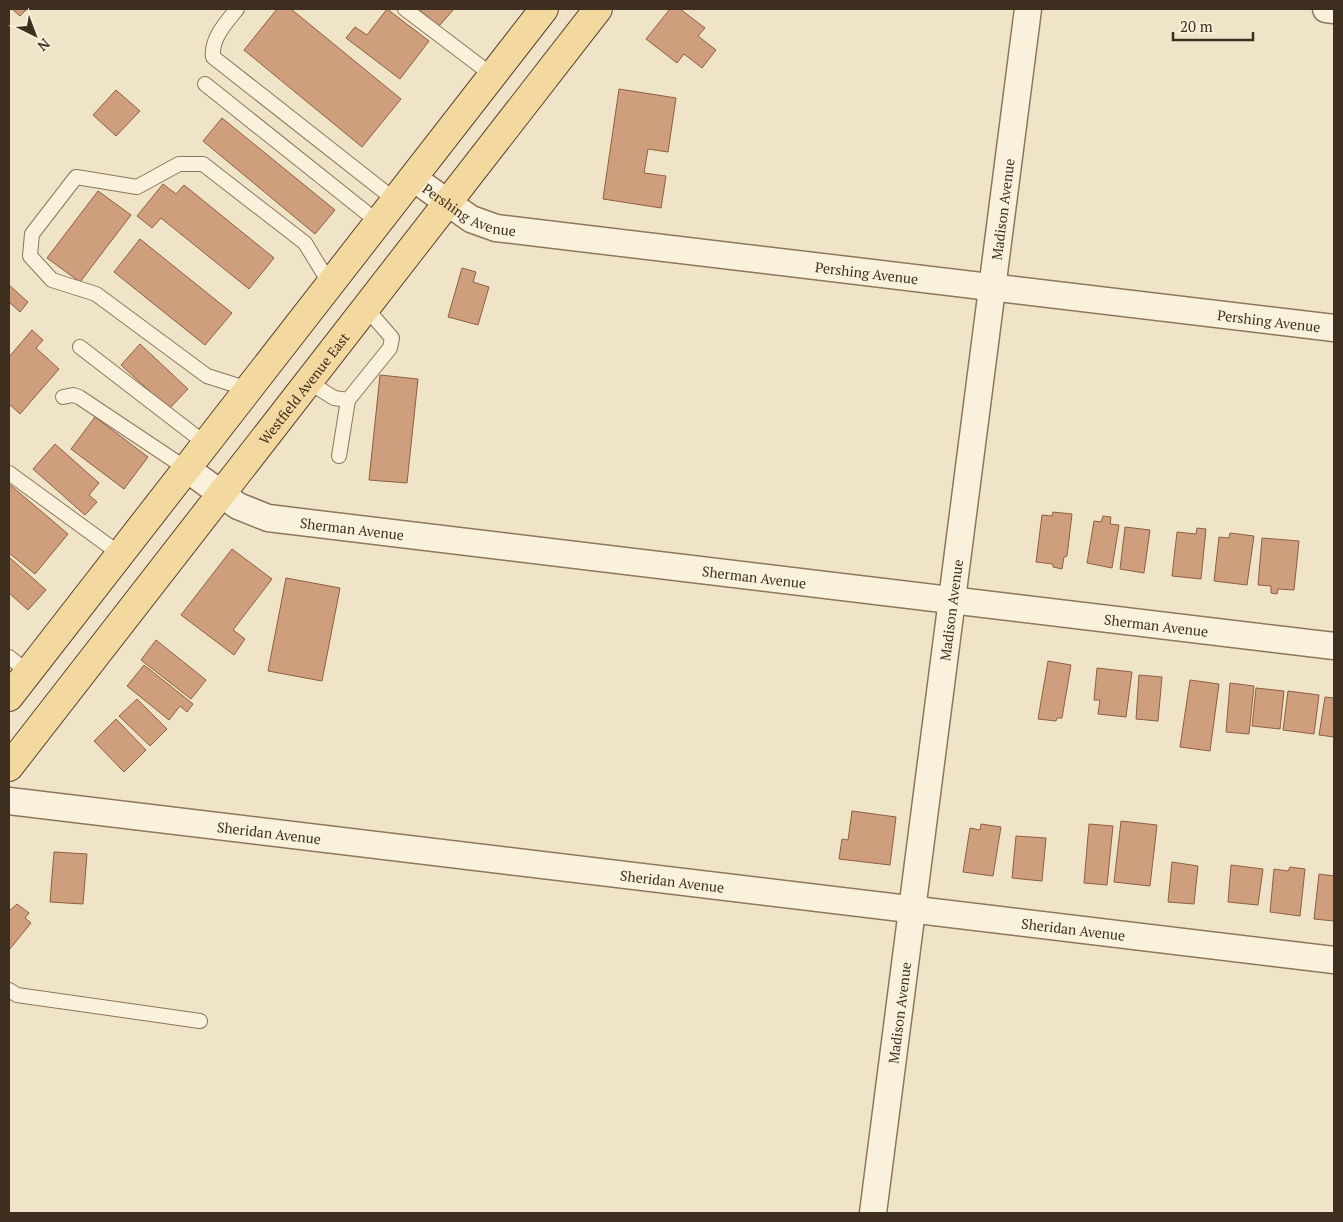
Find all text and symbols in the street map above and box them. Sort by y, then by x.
north arrow [10,10,60,60]
scale bar [1173,10,1253,42]
text: 20 m [1180,16,1213,36]
text: N [33,34,54,56]
street label: Madison Avenue [986,157,1018,261]
street label: Pershing Avenue [419,178,517,240]
street label: Pershing Avenue [814,257,919,288]
street label: Pershing Avenue [1216,305,1321,336]
street label: Westfield Avenue East [254,327,354,448]
street label: Sherman Avenue [299,512,405,544]
street label: Madison Avenue [935,558,967,662]
street label: Sherman Avenue [701,561,807,592]
street label: Sherman Avenue [1103,609,1209,640]
street label: Sheridan Avenue [216,817,322,848]
street label: Sheridan Avenue [619,865,725,896]
street label: Sheridan Avenue [1020,913,1126,944]
street label: Madison Avenue [883,961,915,1065]

